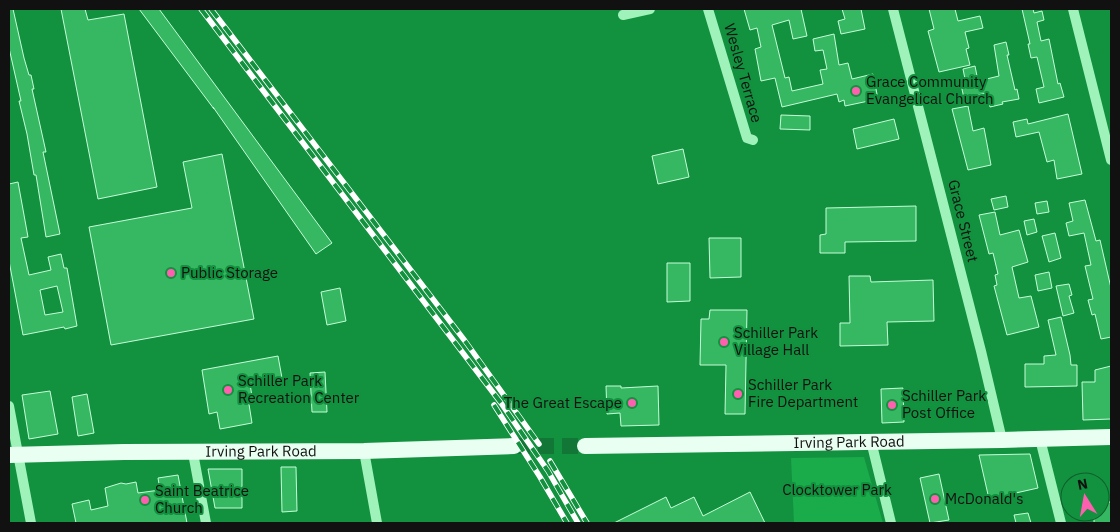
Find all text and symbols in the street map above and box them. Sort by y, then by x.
street label: Wesley Terrace [720,21,767,125]
place label: Grace Community Evangelical Church [866,72,993,108]
marker: Grace Community Evangelical Church [850,85,862,97]
street label: Grace Street [944,178,983,264]
place label: Public Storage [181,263,278,282]
marker: Public Storage [165,267,177,279]
place label: Schiller Park Village Hall [734,323,818,359]
marker: Schiller Park Village Hall [718,336,730,348]
place label: Schiller Park Recreation Center [238,371,360,407]
place label: Schiller Park Fire Department [748,375,858,411]
marker: Schiller Park Recreation Center [222,384,234,396]
place label: Schiller Park Post Office [902,386,986,422]
marker: Schiller Park Fire Department [732,388,744,400]
place label: The Great Escape [504,393,622,412]
marker: The Great Escape [626,397,638,409]
marker: Schiller Park Post Office [886,399,898,411]
street label: Irving Park Road [793,431,905,452]
street label: Irving Park Road [205,441,317,461]
north arrow [1060,472,1110,522]
text: N [1076,474,1089,494]
park label: Clocktower Park [782,480,892,499]
place label: Saint Beatrice Church [155,481,249,517]
place label: McDonald's [945,489,1023,508]
marker: McDonald's [929,493,941,505]
marker: Saint Beatrice Church [139,494,151,506]

